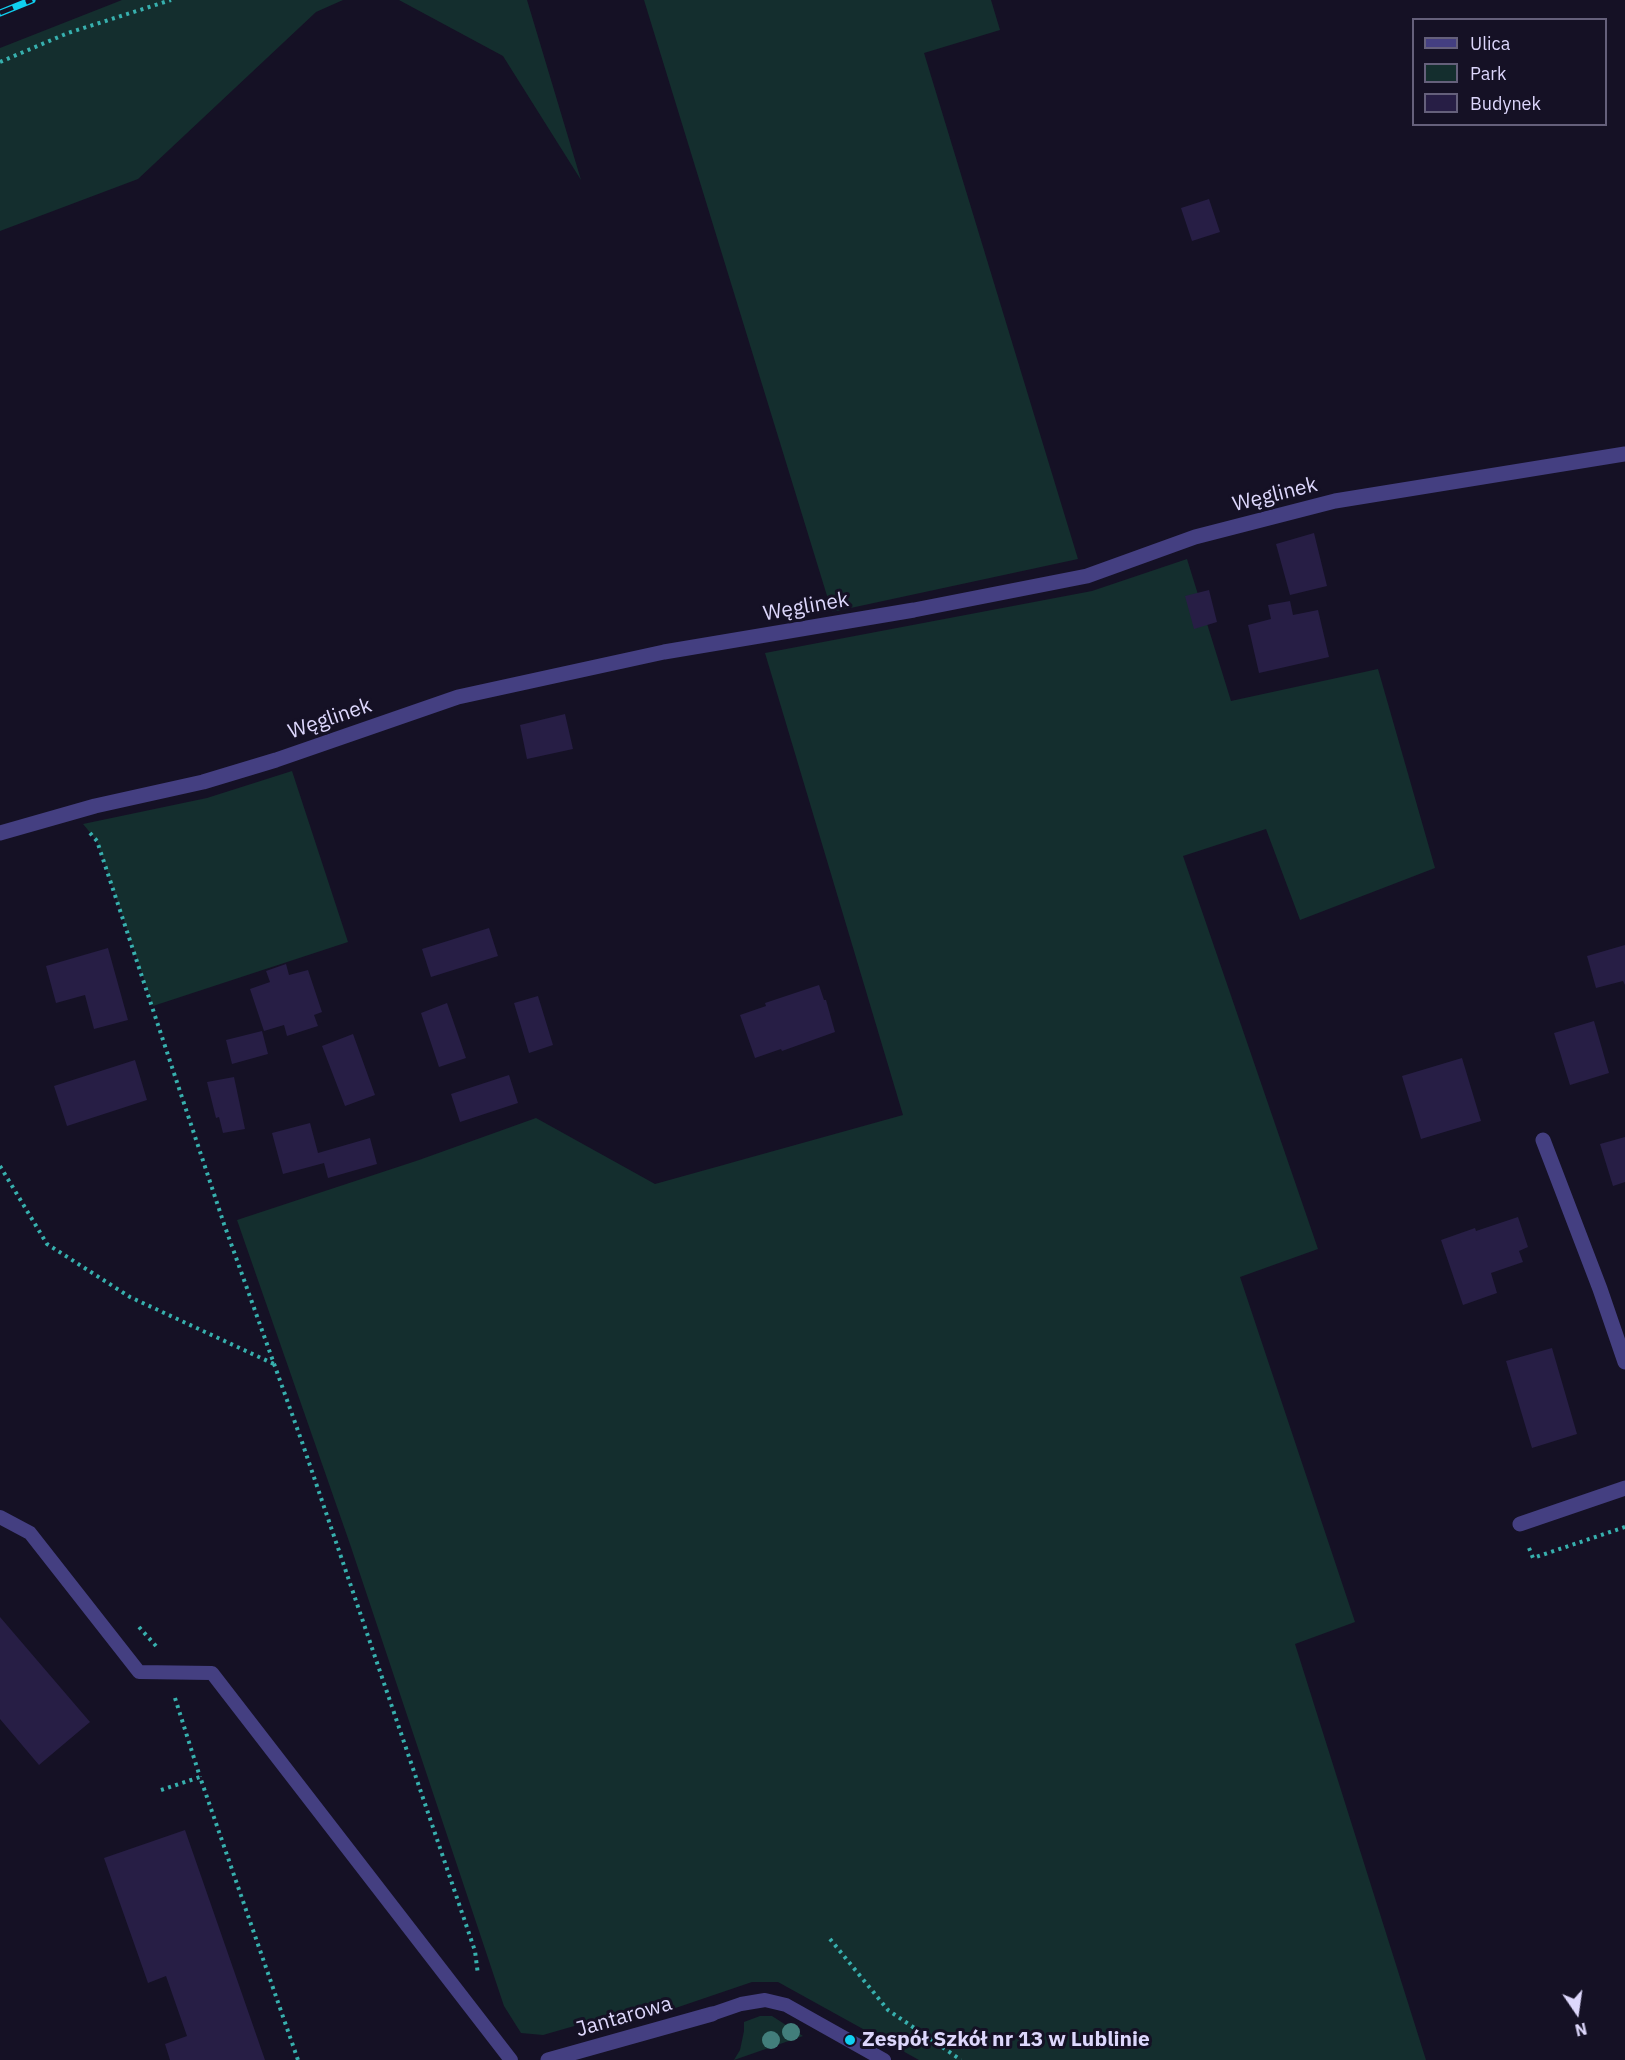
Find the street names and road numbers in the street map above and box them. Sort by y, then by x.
street label: Węglinek [1230,472,1320,518]
street label: Węglinek [761,587,851,627]
street label: Węglinek [285,693,375,745]
street label: Jantarowa [573,1991,675,2043]

